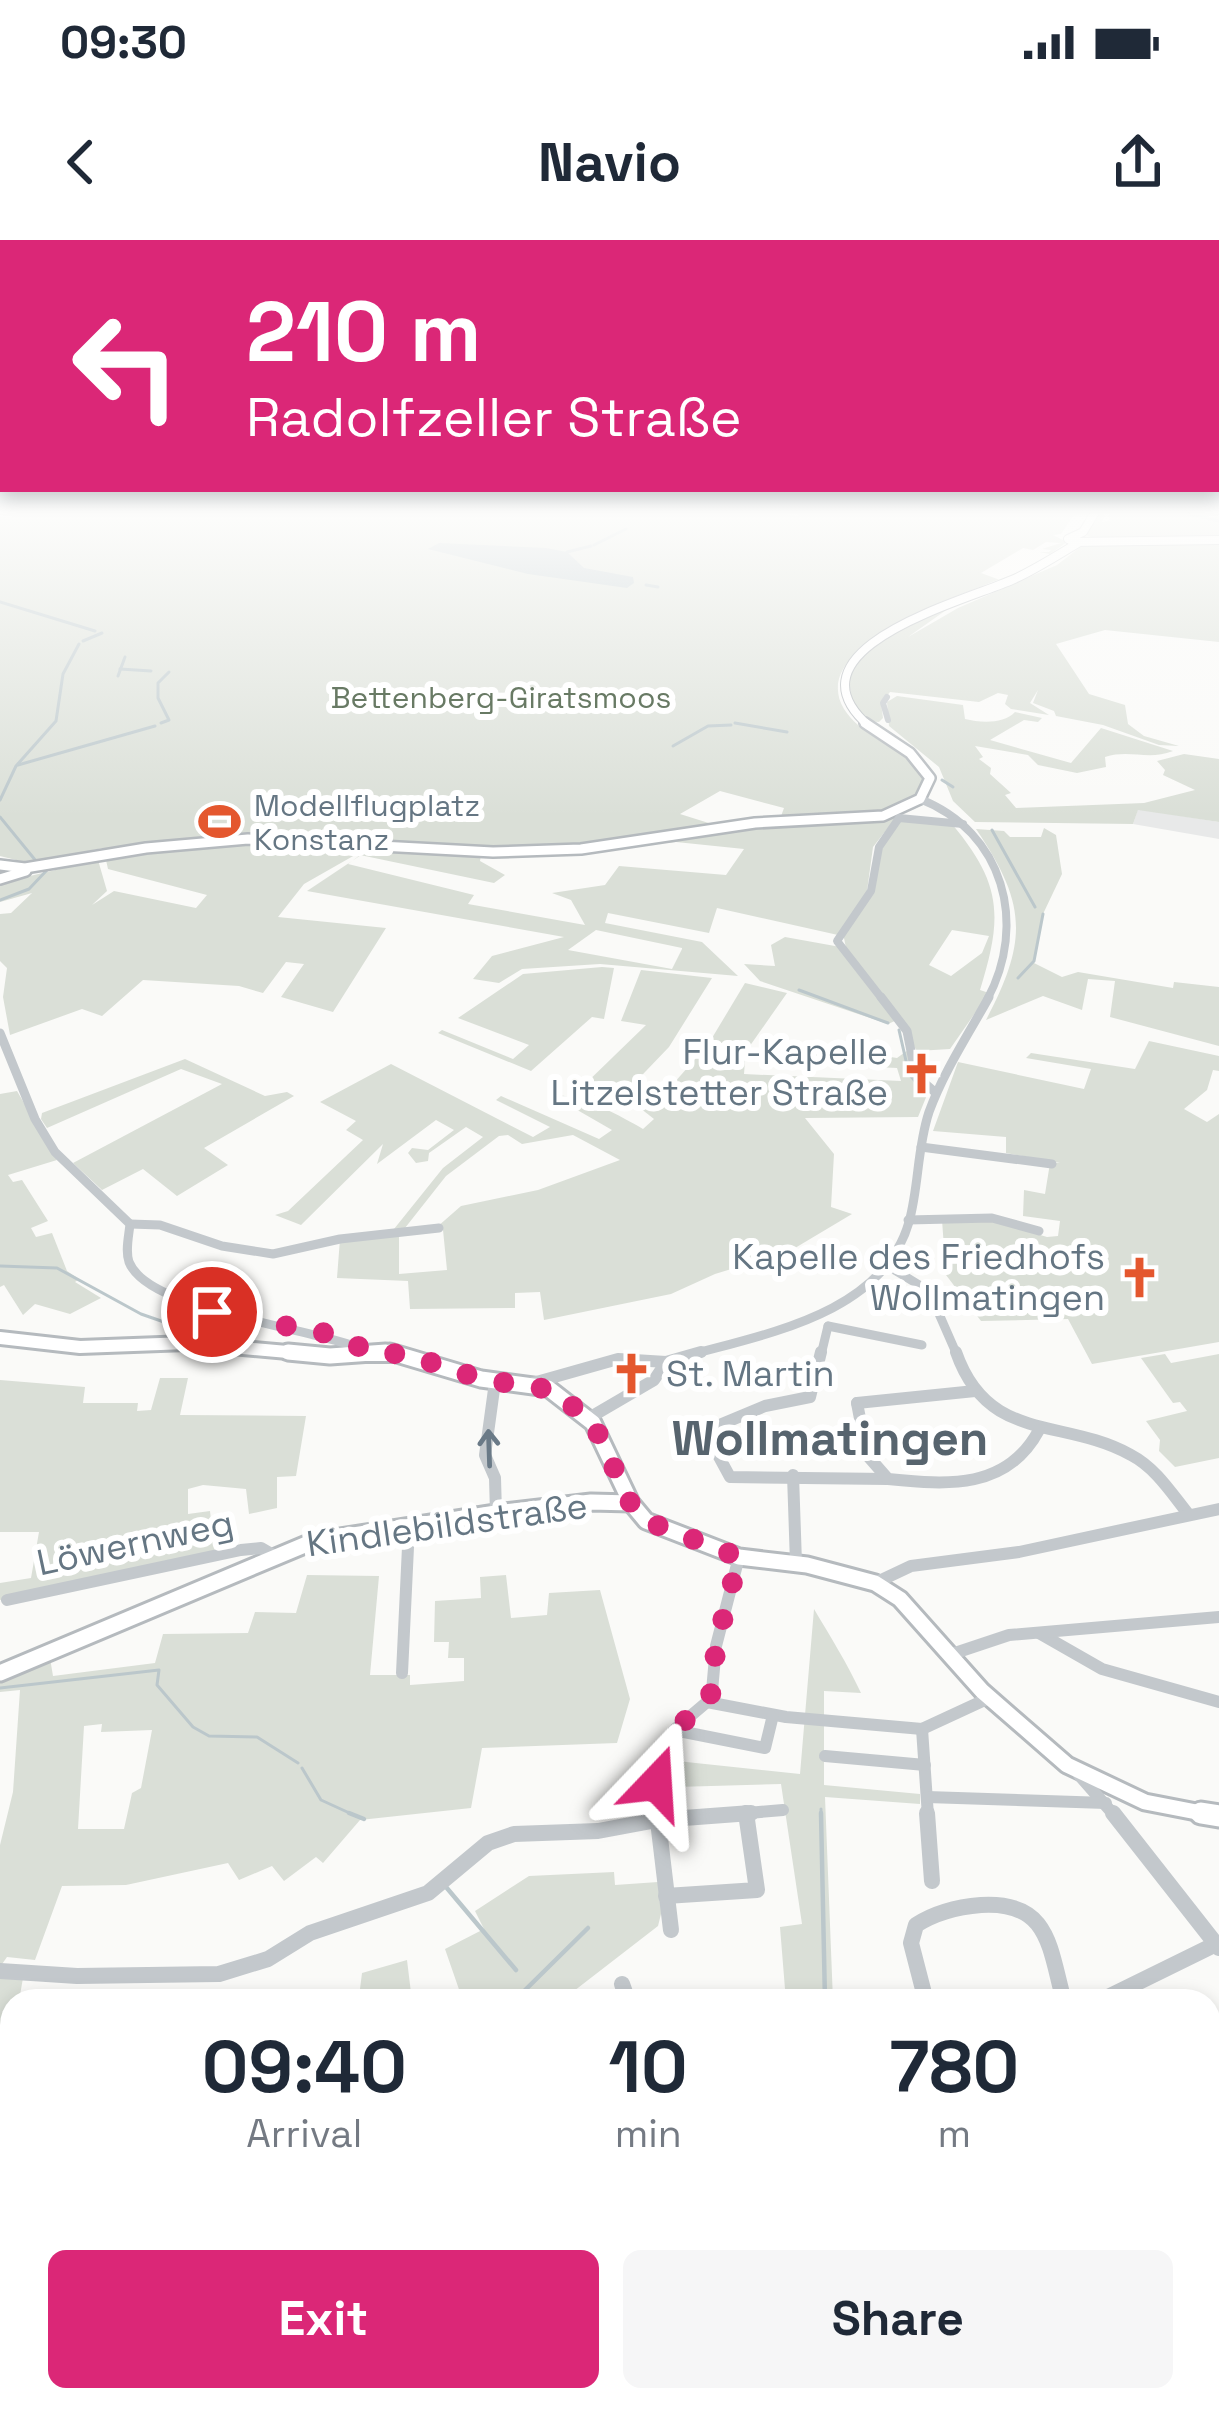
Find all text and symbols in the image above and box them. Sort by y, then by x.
text: 09:30 [60,14,187,71]
text: Navio [538,128,681,197]
icon: back [48,129,114,195]
icon: share [1105,129,1171,195]
text: 210 m [246,278,481,386]
icon: left [48,288,204,444]
text: Radolfzeller Straße [246,383,742,452]
park label: Bettenberg-Giratsmoos [331,678,671,717]
place label: Modellflugplatz Konstanz [254,786,480,859]
sports icon: Modellflugplatz Konstanz [197,799,243,845]
place label: Flur-Kapelle Litzelstetter Straße [551,1029,888,1116]
church icon: Flur-Kapelle Litzelstetter Straße [899,1050,945,1096]
place label: Kapelle des Friedhofs Wollmatingen [732,1234,1105,1321]
church icon: Kapelle des Friedhofs Wollmatingen [1116,1255,1162,1301]
pin [161,1261,263,1363]
icon: arrive [179,1279,245,1345]
church icon: St. Martin [609,1351,655,1397]
place label: St. Martin [666,1351,835,1397]
district label: Wollmatingen [672,1408,988,1469]
one-way arrow [477,1429,500,1468]
street label: Kindlebildstraße [304,1483,590,1567]
street label: Löwernweg [33,1500,237,1586]
position arrow [593,1720,719,1846]
text: 09:40 [202,2021,407,2113]
text: 10 [609,2021,688,2113]
text: 780 [889,2021,1019,2113]
text: Arrival [246,2109,362,2158]
text: min [615,2109,682,2158]
text: m [938,2109,971,2158]
button: Exit [48,2250,599,2388]
button: Share [623,2250,1173,2388]

